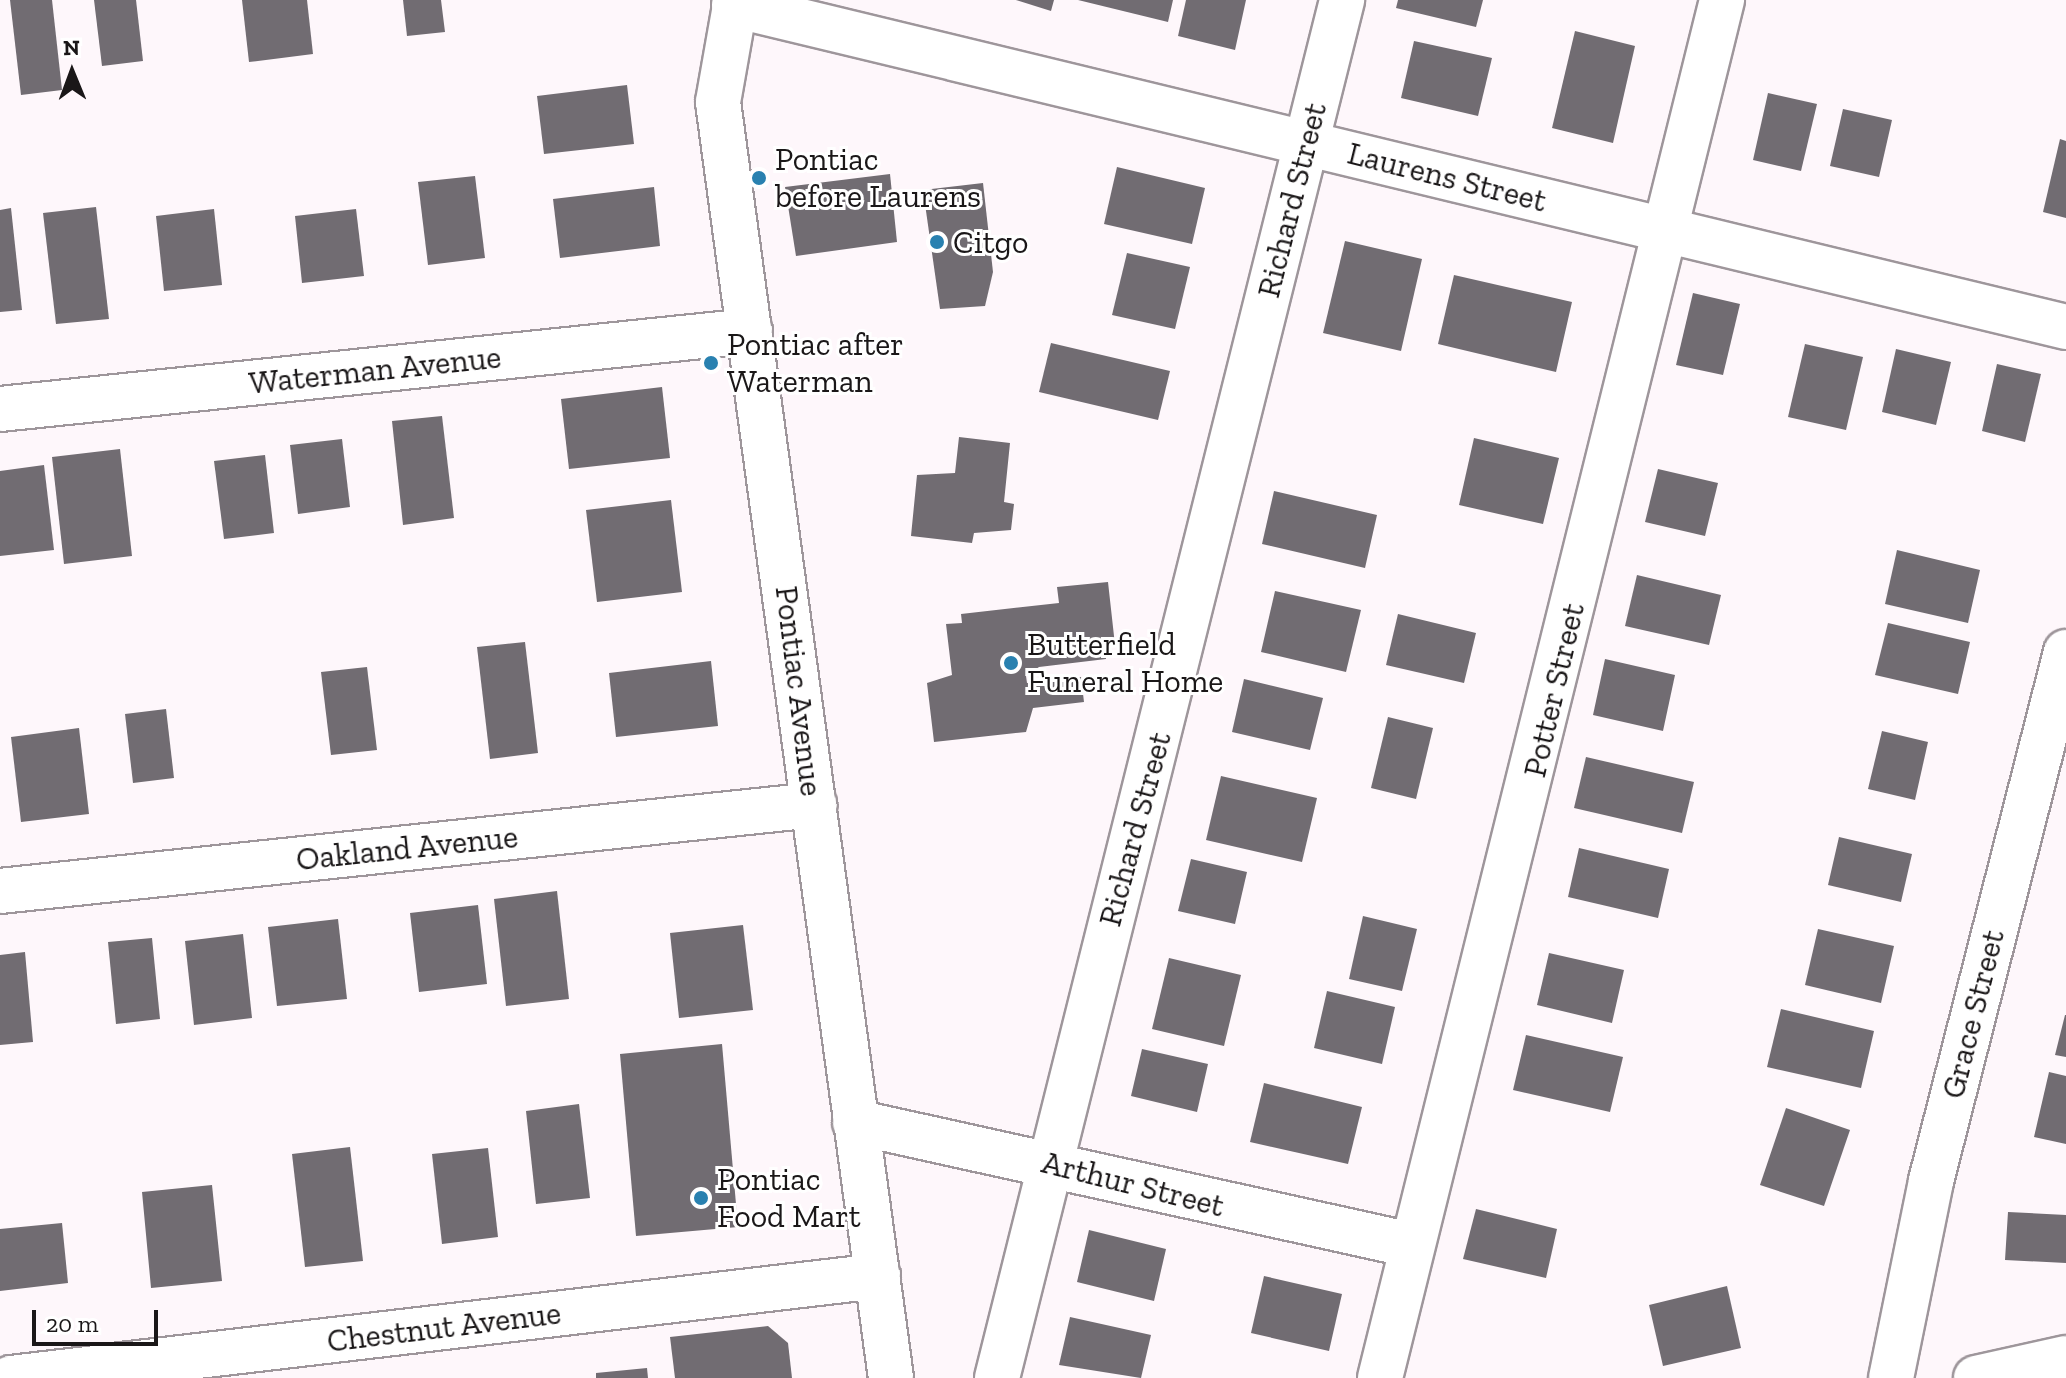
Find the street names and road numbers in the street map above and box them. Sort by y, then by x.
street label: Richard Street [1249,99,1335,301]
street label: Laurens Street [1344,134,1550,220]
street label: Waterman Avenue [247,338,503,402]
street label: Pontiac Avenue [767,583,831,799]
street label: Potter Street [1515,599,1593,781]
street label: Richard Street [1091,728,1179,930]
street label: Oakland Avenue [294,817,520,879]
street label: Grace Street [1934,926,2012,1102]
street label: Arthur Street [1038,1143,1228,1225]
street label: Chestnut Avenue [324,1294,564,1360]

